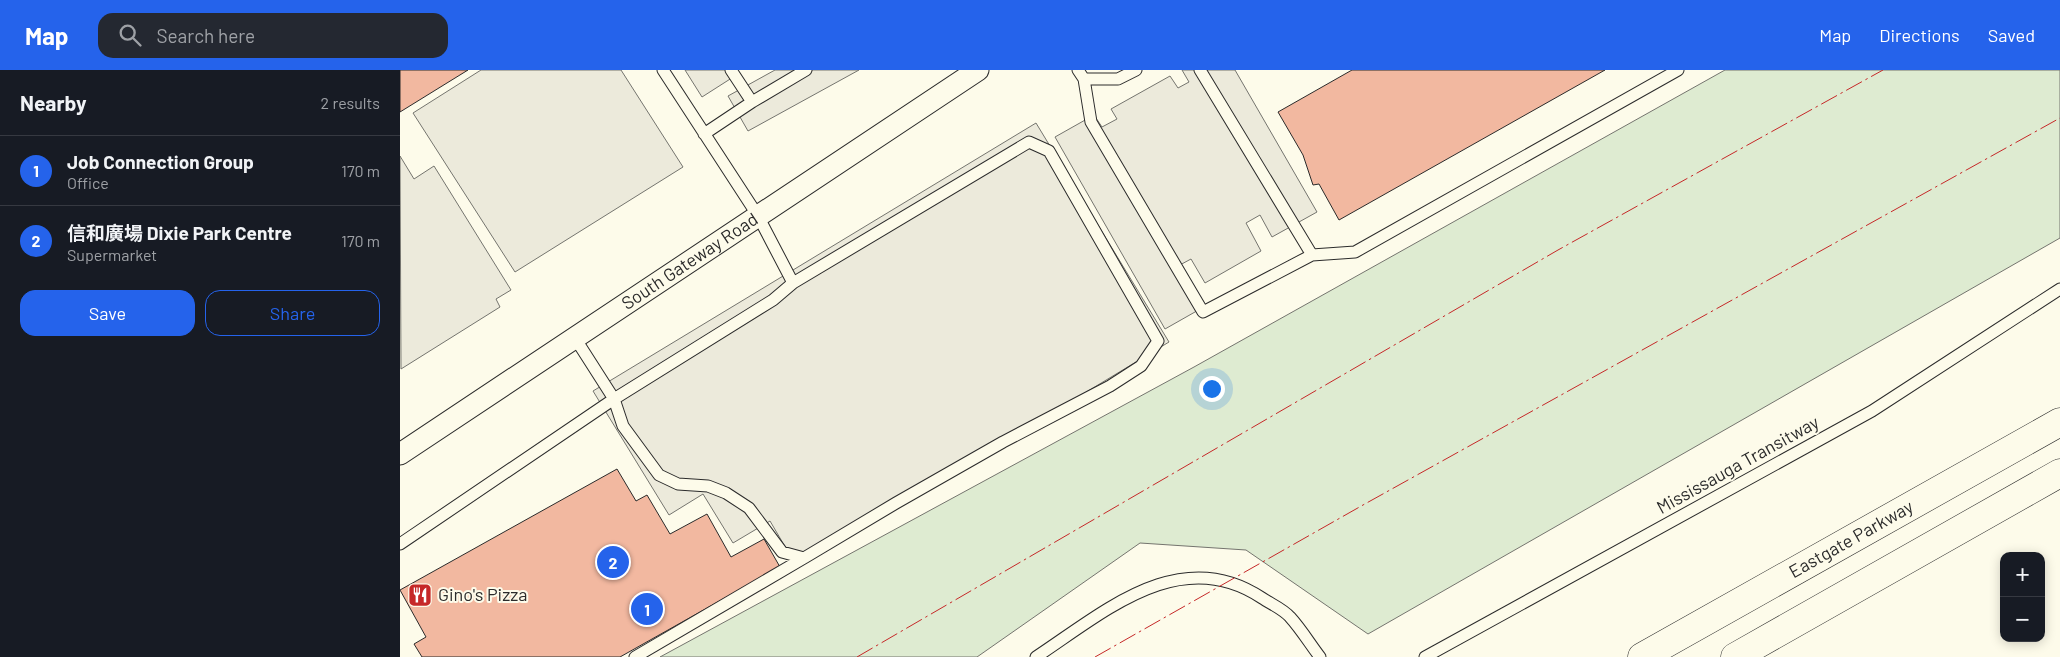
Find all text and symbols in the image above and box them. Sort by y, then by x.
search box [98,13,448,58]
text: Map [25,21,68,50]
icon: search [116,21,144,49]
text: Search here [156,24,255,47]
text: Map [1819,24,1851,46]
text: Directions [1879,24,1960,46]
text: Saved [1988,24,2035,46]
text: Nearby [20,90,86,115]
text: 2 results [321,93,380,112]
text: Job Connection Group [67,150,254,173]
text: 1 [33,161,39,180]
text: 170 m [341,161,380,180]
text: Office [67,173,109,192]
street label: South Gateway Road [617,207,762,314]
text: 信和廣場 Dixie Park Centre [67,221,292,244]
text: 2 [32,231,40,250]
text: 170 m [341,231,380,250]
text: Supermarket [67,245,157,264]
button: Save [20,290,195,336]
button: Share [205,290,380,336]
your location [1199,376,1225,402]
street label: Mississauga Transitway [1653,410,1822,518]
street label: Eastgate Parkway [1785,495,1917,582]
pin: 2 [597,543,629,581]
map controls [2000,552,2045,642]
button: + [2000,552,2045,597]
restaurant icon: Gino's Pizza [407,582,433,608]
place label: Gino's Pizza [438,583,527,605]
pin: 1 [631,590,663,628]
button: − [2000,597,2045,642]

